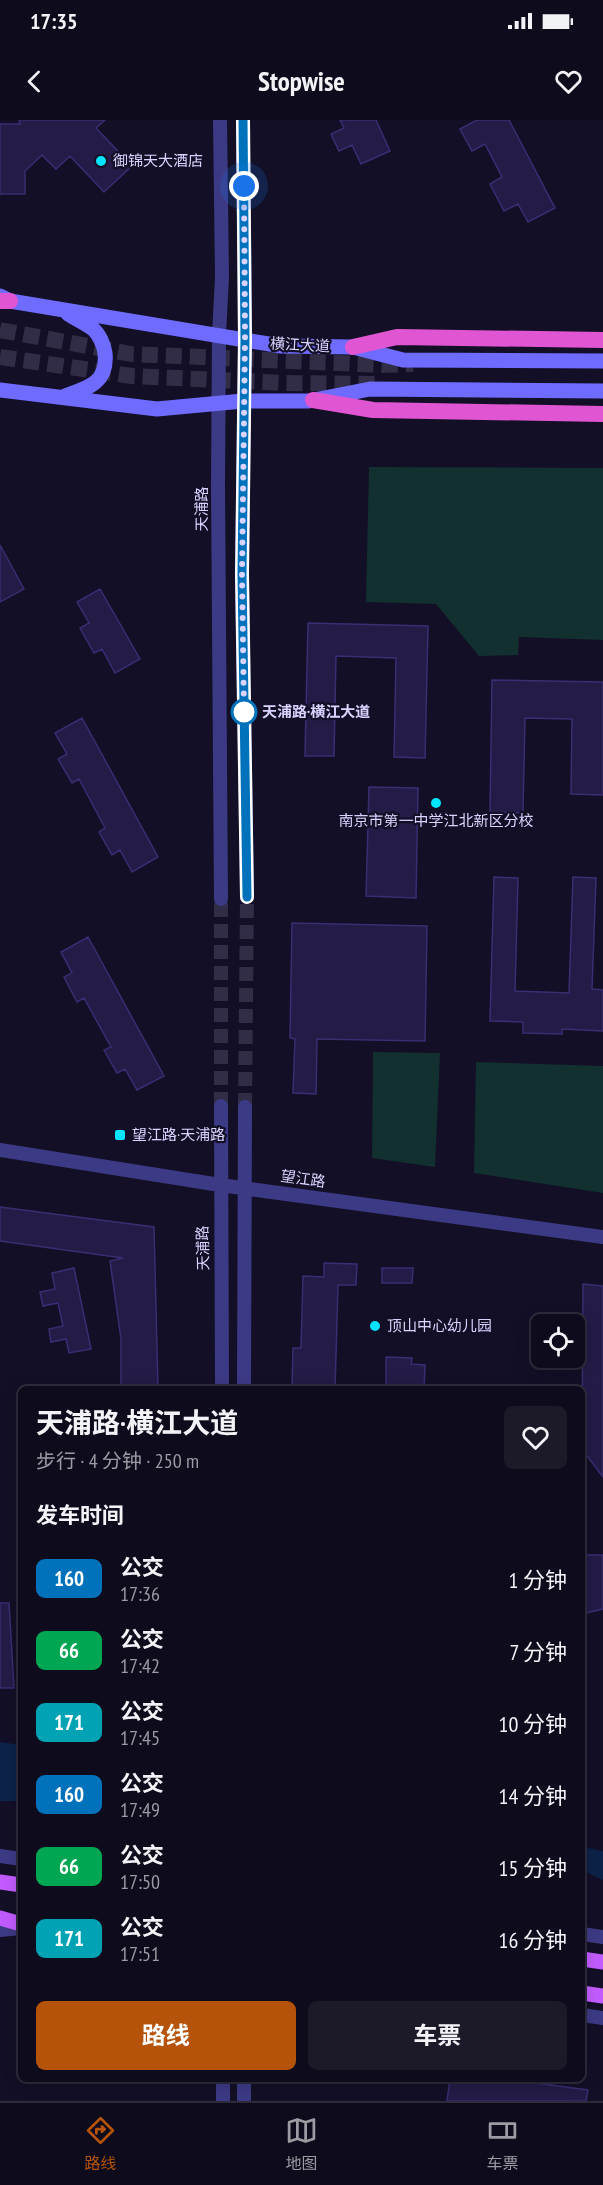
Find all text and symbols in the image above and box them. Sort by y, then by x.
text: 17:35 [30,7,78,35]
text: Stopwise [258,64,345,98]
icon: back [18,65,51,98]
icon: heart [552,65,585,98]
place label: 御锦天大酒店 [113,151,203,170]
marker: 御锦天大酒店 [94,154,108,168]
your location [229,171,259,201]
street label: 横江大道 [270,333,330,356]
street label: 天浦路 [192,486,211,532]
marker: 天浦路·横江大道 [231,699,257,725]
place label: 天浦路·横江大道 [262,702,370,721]
marker: 南京市第一中学江北新区分校 [429,796,443,810]
place label: 南京市第一中学江北新区分校 [338,811,534,830]
place label: 望江路·天浦路 [132,1125,225,1144]
marker: 望江路·天浦路 [113,1128,127,1142]
street label: 望江路 [279,1166,327,1191]
street label: 天浦路 [193,1225,212,1271]
map controls [531,1314,585,1368]
button: locate [531,1314,585,1368]
place label: 顶山中心幼儿园 [387,1316,492,1335]
marker: 顶山中心幼儿园 [368,1319,382,1333]
text: 天浦路·横江大道 [36,1404,238,1441]
button: heart [504,1406,567,1469]
text: 步行 · 4 分钟 · 250 m [36,1448,199,1474]
text: 发车时间 [36,1501,124,1529]
text: 公交 [120,1553,164,1581]
text: 160 [54,1565,84,1592]
text: 1 分钟 [508,1566,567,1594]
text: 17:36 [120,1581,160,1607]
text: 公交 [120,1625,164,1653]
text: 66 [59,1637,79,1664]
text: 7 分钟 [509,1638,567,1666]
text: 17:42 [120,1653,160,1679]
text: 公交 [120,1697,164,1725]
text: 171 [54,1709,84,1736]
text: 10 分钟 [499,1710,567,1738]
text: 17:45 [120,1725,160,1751]
text: 公交 [120,1769,164,1797]
text: 160 [54,1781,84,1808]
text: 14 分钟 [499,1782,567,1810]
text: 17:49 [120,1797,160,1823]
text: 公交 [120,1841,164,1869]
text: 66 [59,1853,79,1880]
text: 15 分钟 [499,1854,567,1882]
text: 17:50 [120,1869,160,1895]
text: 公交 [120,1913,164,1941]
text: 171 [54,1925,84,1952]
text: 16 分钟 [499,1926,567,1954]
text: 17:51 [120,1941,160,1967]
button: 路线 [36,2001,296,2070]
button: 车票 [308,2001,567,2070]
tab: 路线 [84,2114,117,2174]
tab: 地图 [285,2114,318,2174]
tab: 车票 [486,2114,519,2174]

